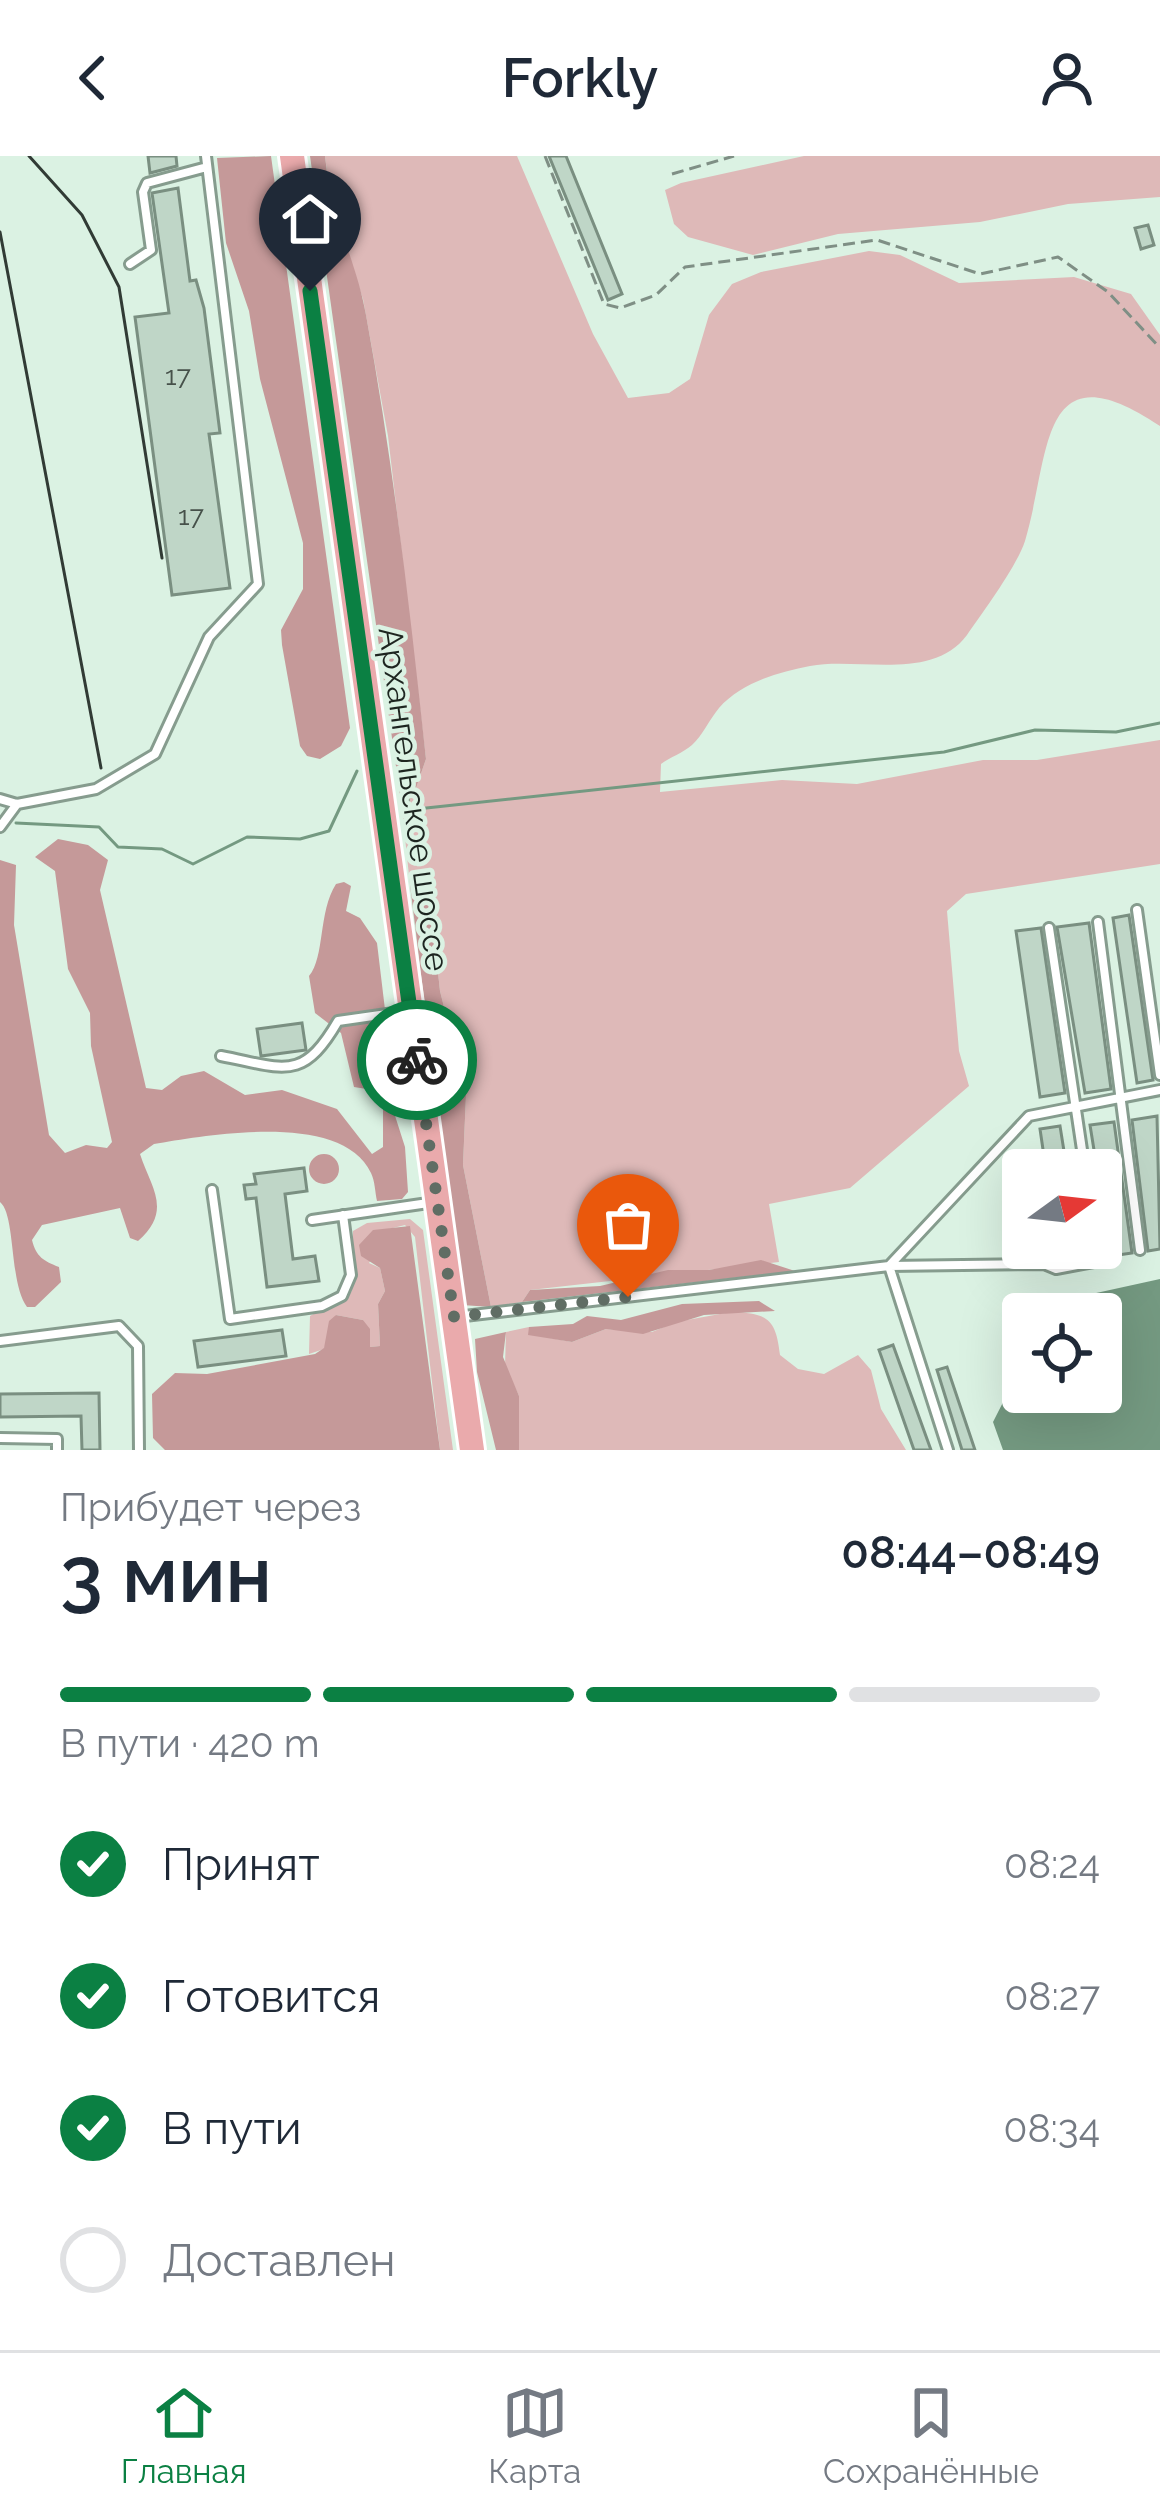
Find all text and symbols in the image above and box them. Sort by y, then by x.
icon: back [60,45,126,111]
icon: person [1034,45,1100,111]
text: Forkly [502,46,658,110]
pin [259,168,361,291]
icon: home [277,186,343,252]
house number: 17 [165,360,191,391]
house number: 17 [178,500,204,531]
street label: Архангельское шоссе [371,624,457,974]
courier [357,1000,477,1120]
icon: bike [384,1027,450,1093]
north arrow [1002,1149,1122,1269]
map controls [1002,1149,1122,1413]
pin [577,1174,679,1297]
icon: bag [595,1192,661,1258]
button: locate [1002,1293,1122,1413]
text: Прибудет через [60,1484,361,1530]
text: 08:44–08:49 [841,1526,1100,1579]
text: 3 мин [60,1529,272,1620]
text: В пути · 420 m [60,1720,320,1766]
icon: check [60,1831,126,1897]
text: Принят [162,1838,320,1891]
text: 08:24 [1004,1841,1100,1887]
icon: check [60,1963,126,2029]
text: Готовится [162,1970,380,2023]
text: 08:27 [1004,1973,1100,2019]
icon: check [60,2095,126,2161]
text: В пути [162,2102,302,2155]
text: 08:34 [1004,2105,1100,2151]
text: Доставлен [162,2234,395,2287]
tab: Главная [121,2380,247,2491]
tab: Карта [488,2380,581,2491]
tab: Сохранённые [823,2380,1039,2491]

